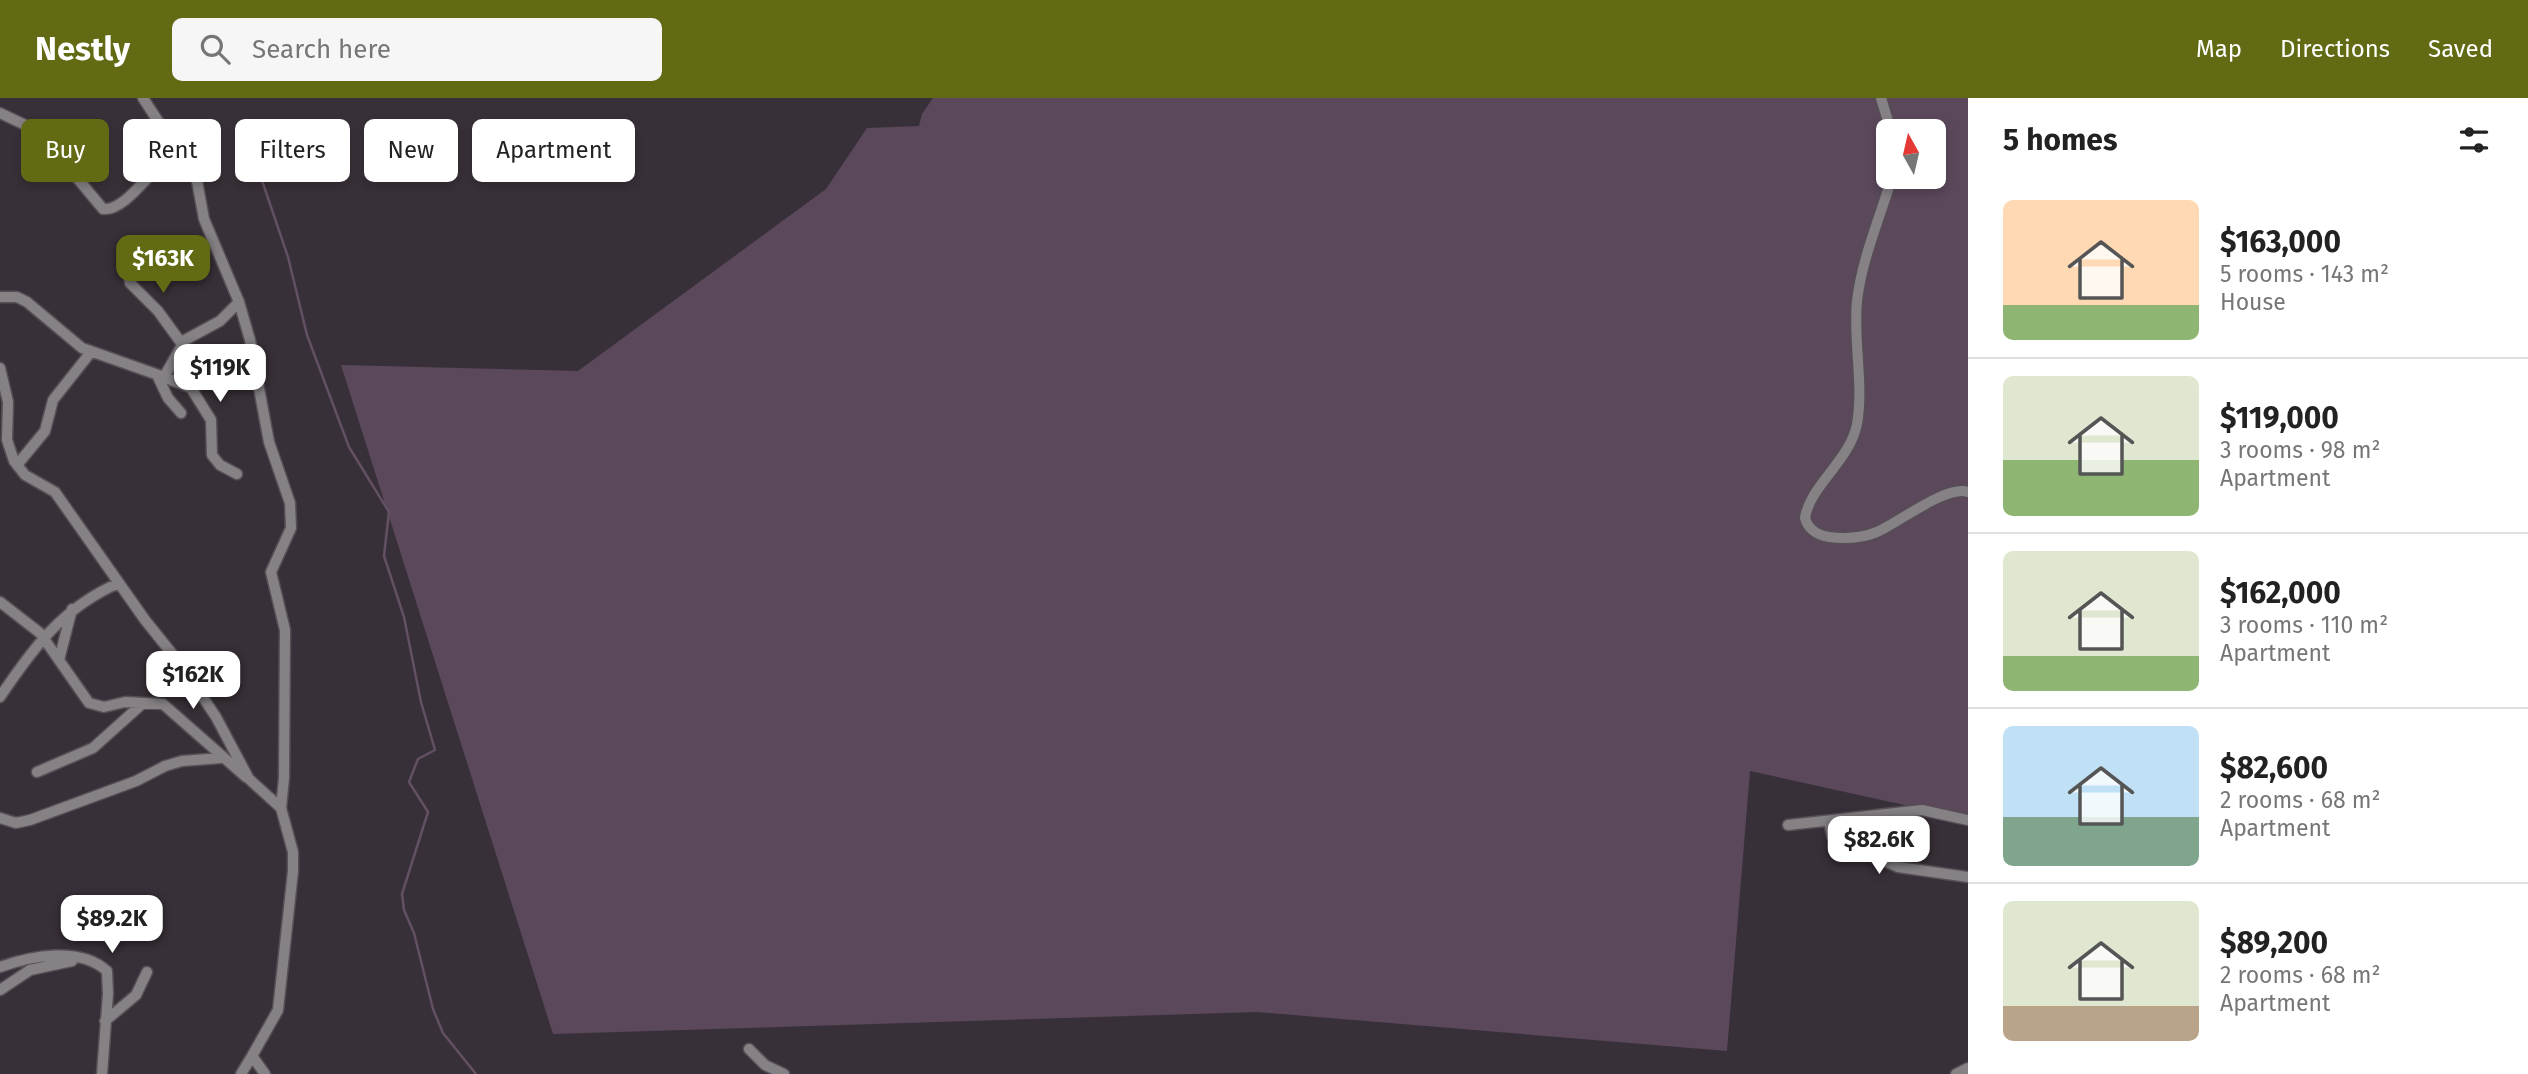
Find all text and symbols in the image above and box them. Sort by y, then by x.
search box [172,18,662,81]
text: Nestly [35,29,130,69]
icon: search [196,30,234,68]
text: Search here [252,34,391,65]
text: Map [2196,35,2242,63]
text: Directions [2280,35,2390,63]
text: Saved [2428,35,2493,63]
chip: Buy [21,119,109,182]
chip: Rent [123,119,221,182]
chip: Filters [235,119,350,182]
chip: New [364,119,458,182]
chip: Apartment [472,119,635,182]
north arrow [1876,119,1946,189]
map controls [1876,119,1946,189]
icon: filters [2455,121,2493,159]
text: 5 homes [2003,122,2117,158]
text: $163,000 [2220,224,2341,260]
icon: home [2059,228,2143,312]
pin: $163K [114,236,212,295]
text: $163K [132,244,194,272]
text: 5 rooms · 143 m² [2220,260,2389,288]
text: House [2220,288,2286,316]
pin: $119K [171,344,269,404]
text: $119K [190,353,250,381]
text: $119,000 [2220,400,2339,436]
icon: home [2059,404,2143,488]
text: 3 rooms · 98 m² [2220,436,2380,464]
text: Apartment [2220,464,2330,492]
text: $162,000 [2220,575,2341,611]
icon: home [2059,579,2143,663]
text: 3 rooms · 110 m² [2220,611,2388,639]
text: Apartment [2220,639,2330,667]
pin: $162K [144,652,242,711]
text: $162K [162,660,224,688]
text: $82,600 [2220,750,2328,786]
icon: home [2059,754,2143,838]
text: 2 rooms · 68 m² [2220,786,2381,814]
text: Apartment [2220,814,2330,842]
pin: $82.6K [1822,816,1936,876]
text: $82.6K [1844,825,1914,853]
pin: $89.2K [55,896,169,955]
text: $89.2K [77,904,147,932]
text: $89,200 [2220,925,2328,961]
icon: home [2059,929,2143,1013]
text: 2 rooms · 68 m² [2220,961,2381,989]
text: Apartment [2220,989,2330,1017]

